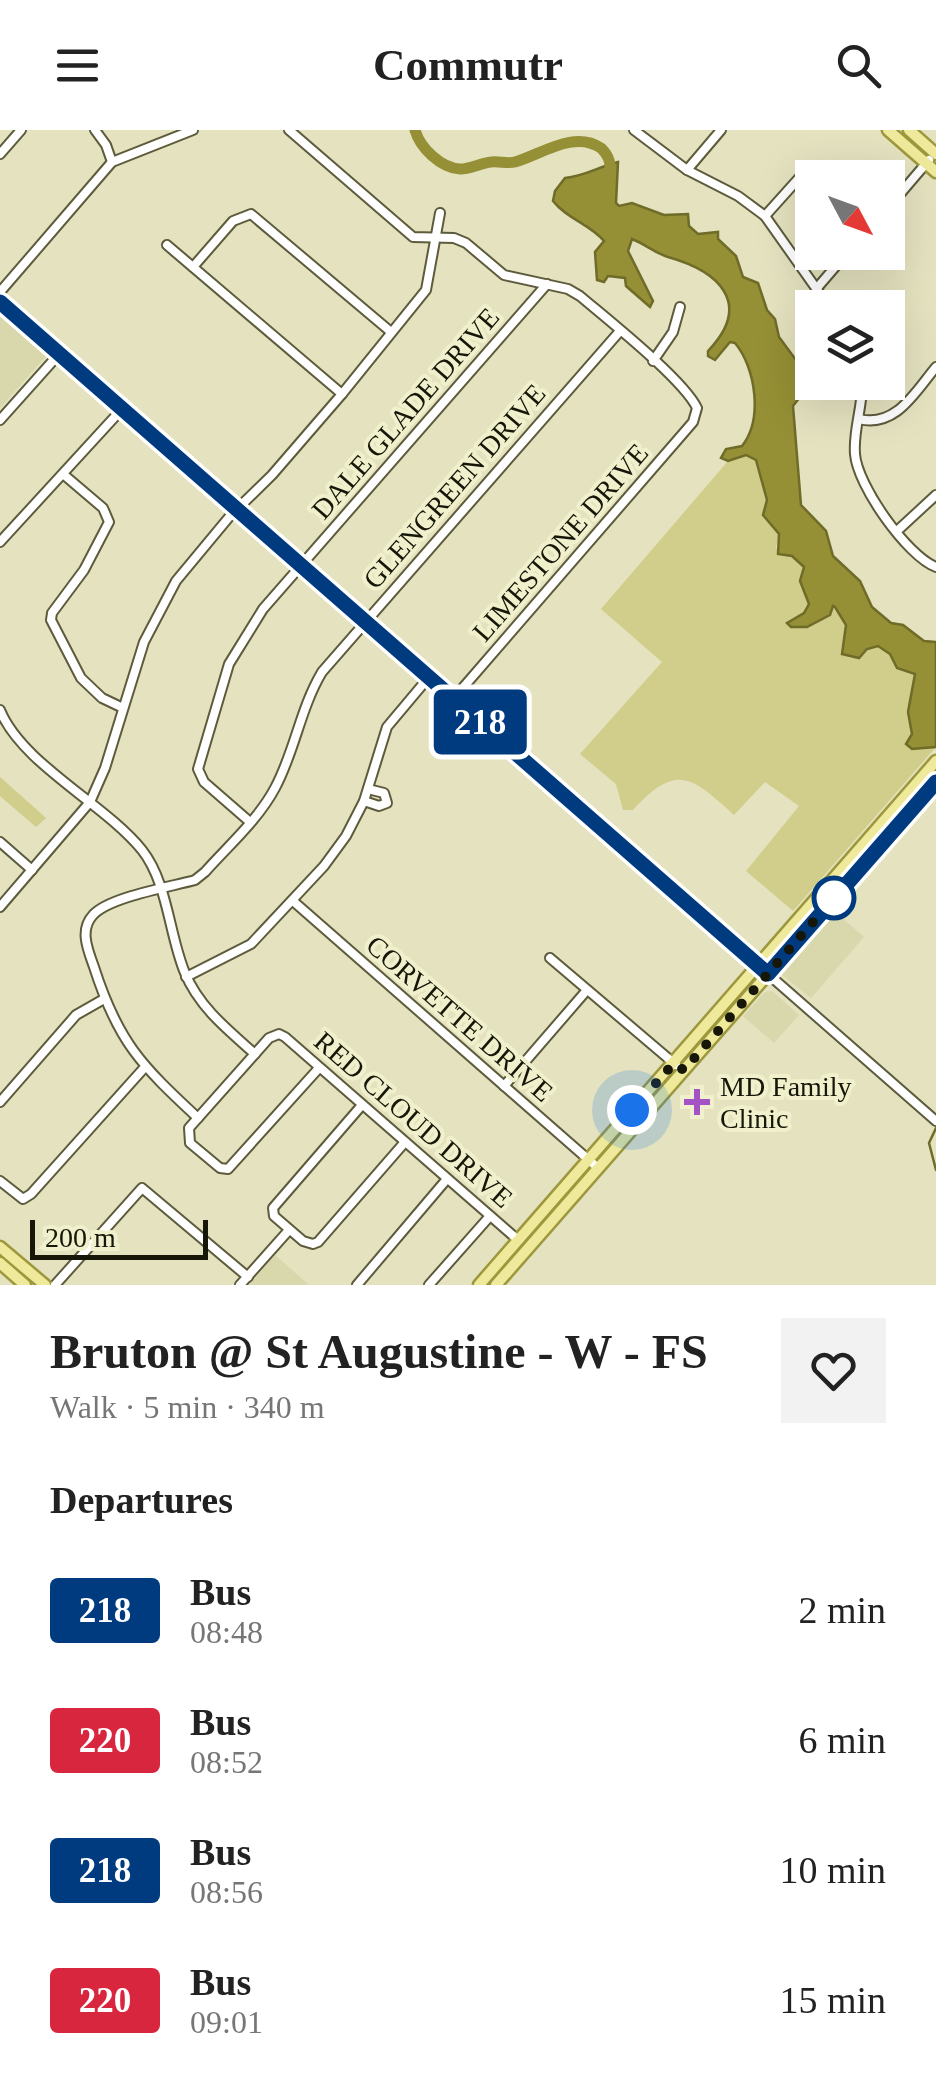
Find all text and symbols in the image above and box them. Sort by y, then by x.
icon: menu [50,38,105,93]
icon: search [831,38,886,93]
text: Commutr [373,40,563,90]
north arrow [795,160,905,270]
map controls [795,160,905,400]
button: layers [795,290,905,400]
street label: DALE GLADE DRIVE [305,302,505,525]
street label: GLENGREEN DRIVE [357,378,552,595]
street label: LIMESTONE DRIVE [466,438,654,647]
line badge: 218 [422,690,538,754]
text: 218 [454,703,506,742]
unlabelled marker [813,877,855,919]
street label: CORVETTE DRIVE [360,929,559,1108]
street label: RED CLOUD DRIVE [308,1025,519,1214]
place label: MD Family Clinic [720,1071,851,1134]
your location [607,1085,657,1135]
marker: MD Family Clinic [684,1089,710,1115]
scale bar [30,1215,208,1260]
text: 200 m [45,1222,116,1253]
button: heart [781,1318,886,1423]
text: Bruton @ St Augustine - W - FS [50,1325,708,1378]
text: Walk · 5 min · 340 m [50,1389,325,1425]
text: Departures [50,1479,233,1521]
text: Bus [190,1571,251,1613]
text: 2 min [798,1589,886,1631]
text: 218 [79,1591,131,1630]
text: 08:48 [190,1614,263,1650]
text: Bus [190,1701,251,1743]
text: 6 min [798,1719,886,1761]
text: 220 [79,1721,131,1760]
text: 08:52 [190,1744,263,1780]
text: Bus [190,1831,251,1873]
text: 10 min [779,1849,886,1891]
text: 218 [79,1851,131,1890]
text: 08:56 [190,1874,263,1910]
text: Bus [190,1961,251,2003]
text: 15 min [779,1979,886,2021]
text: 220 [79,1981,131,2020]
text: 09:01 [190,2004,263,2040]

